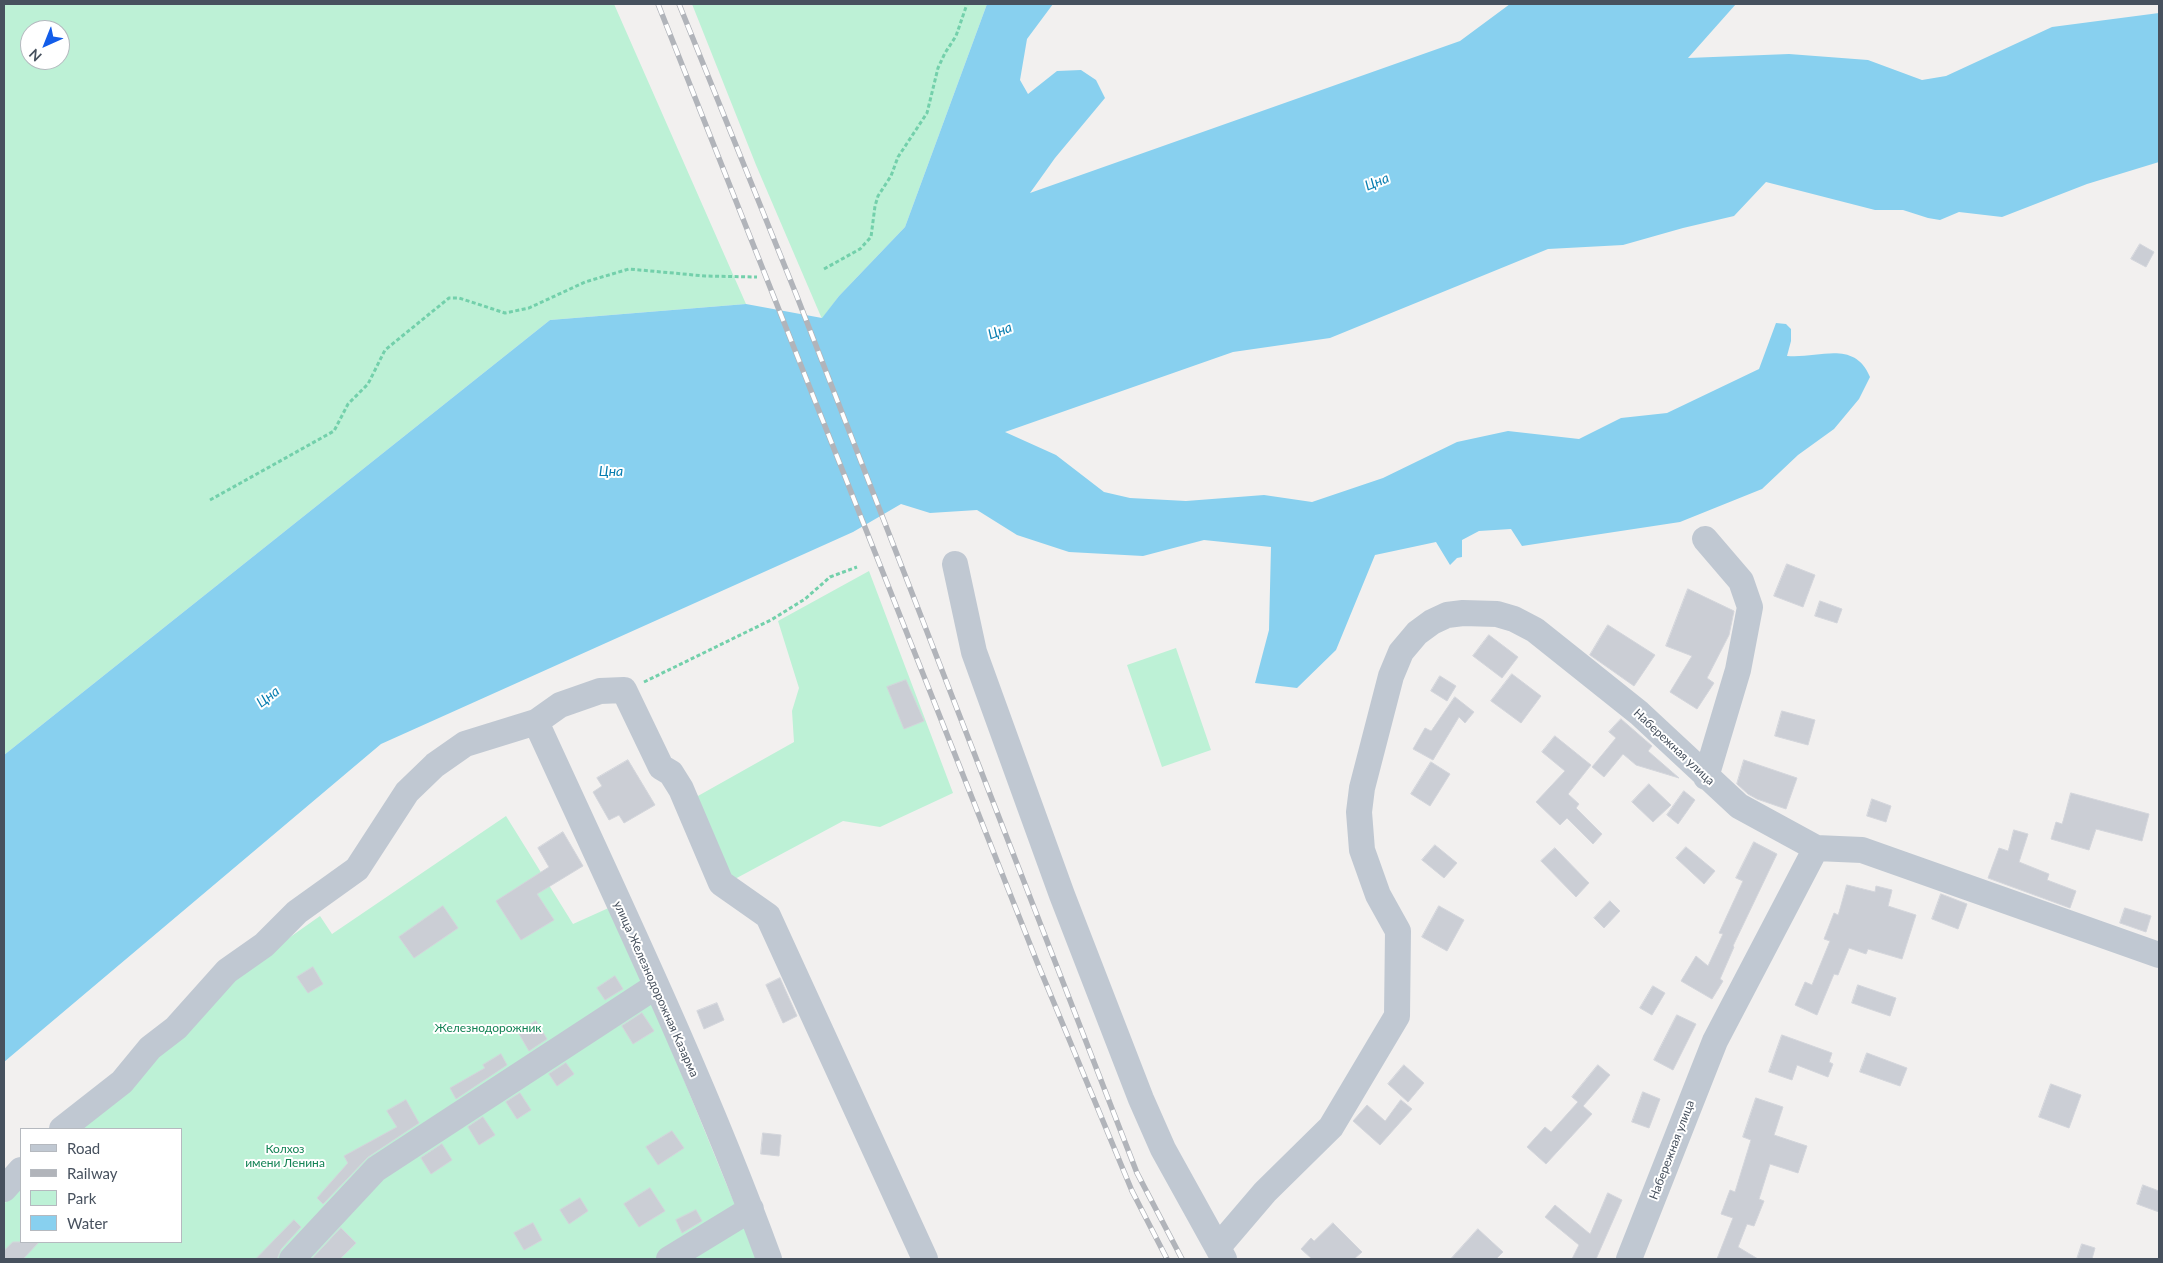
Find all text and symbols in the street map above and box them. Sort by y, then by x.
north arrow [20,20,70,70]
text: N [25,46,45,65]
water label: Цна [1362,170,1392,194]
water label: Цна [986,319,1014,343]
water label: Цна [599,463,623,479]
water label: Цна [253,683,283,711]
street label: Набережная улица [1631,706,1717,788]
street label: улица Железнодорожная Казарма [611,899,701,1079]
park label: Железнодорожник [434,1021,542,1035]
street label: Набережная улица [1646,1098,1698,1202]
legend [20,1128,182,1243]
text: Road [67,1139,100,1157]
park label: Колхоз имени Ленина [245,1142,325,1170]
text: Railway [67,1164,118,1182]
text: Park [67,1189,96,1207]
text: Water [67,1214,108,1232]

